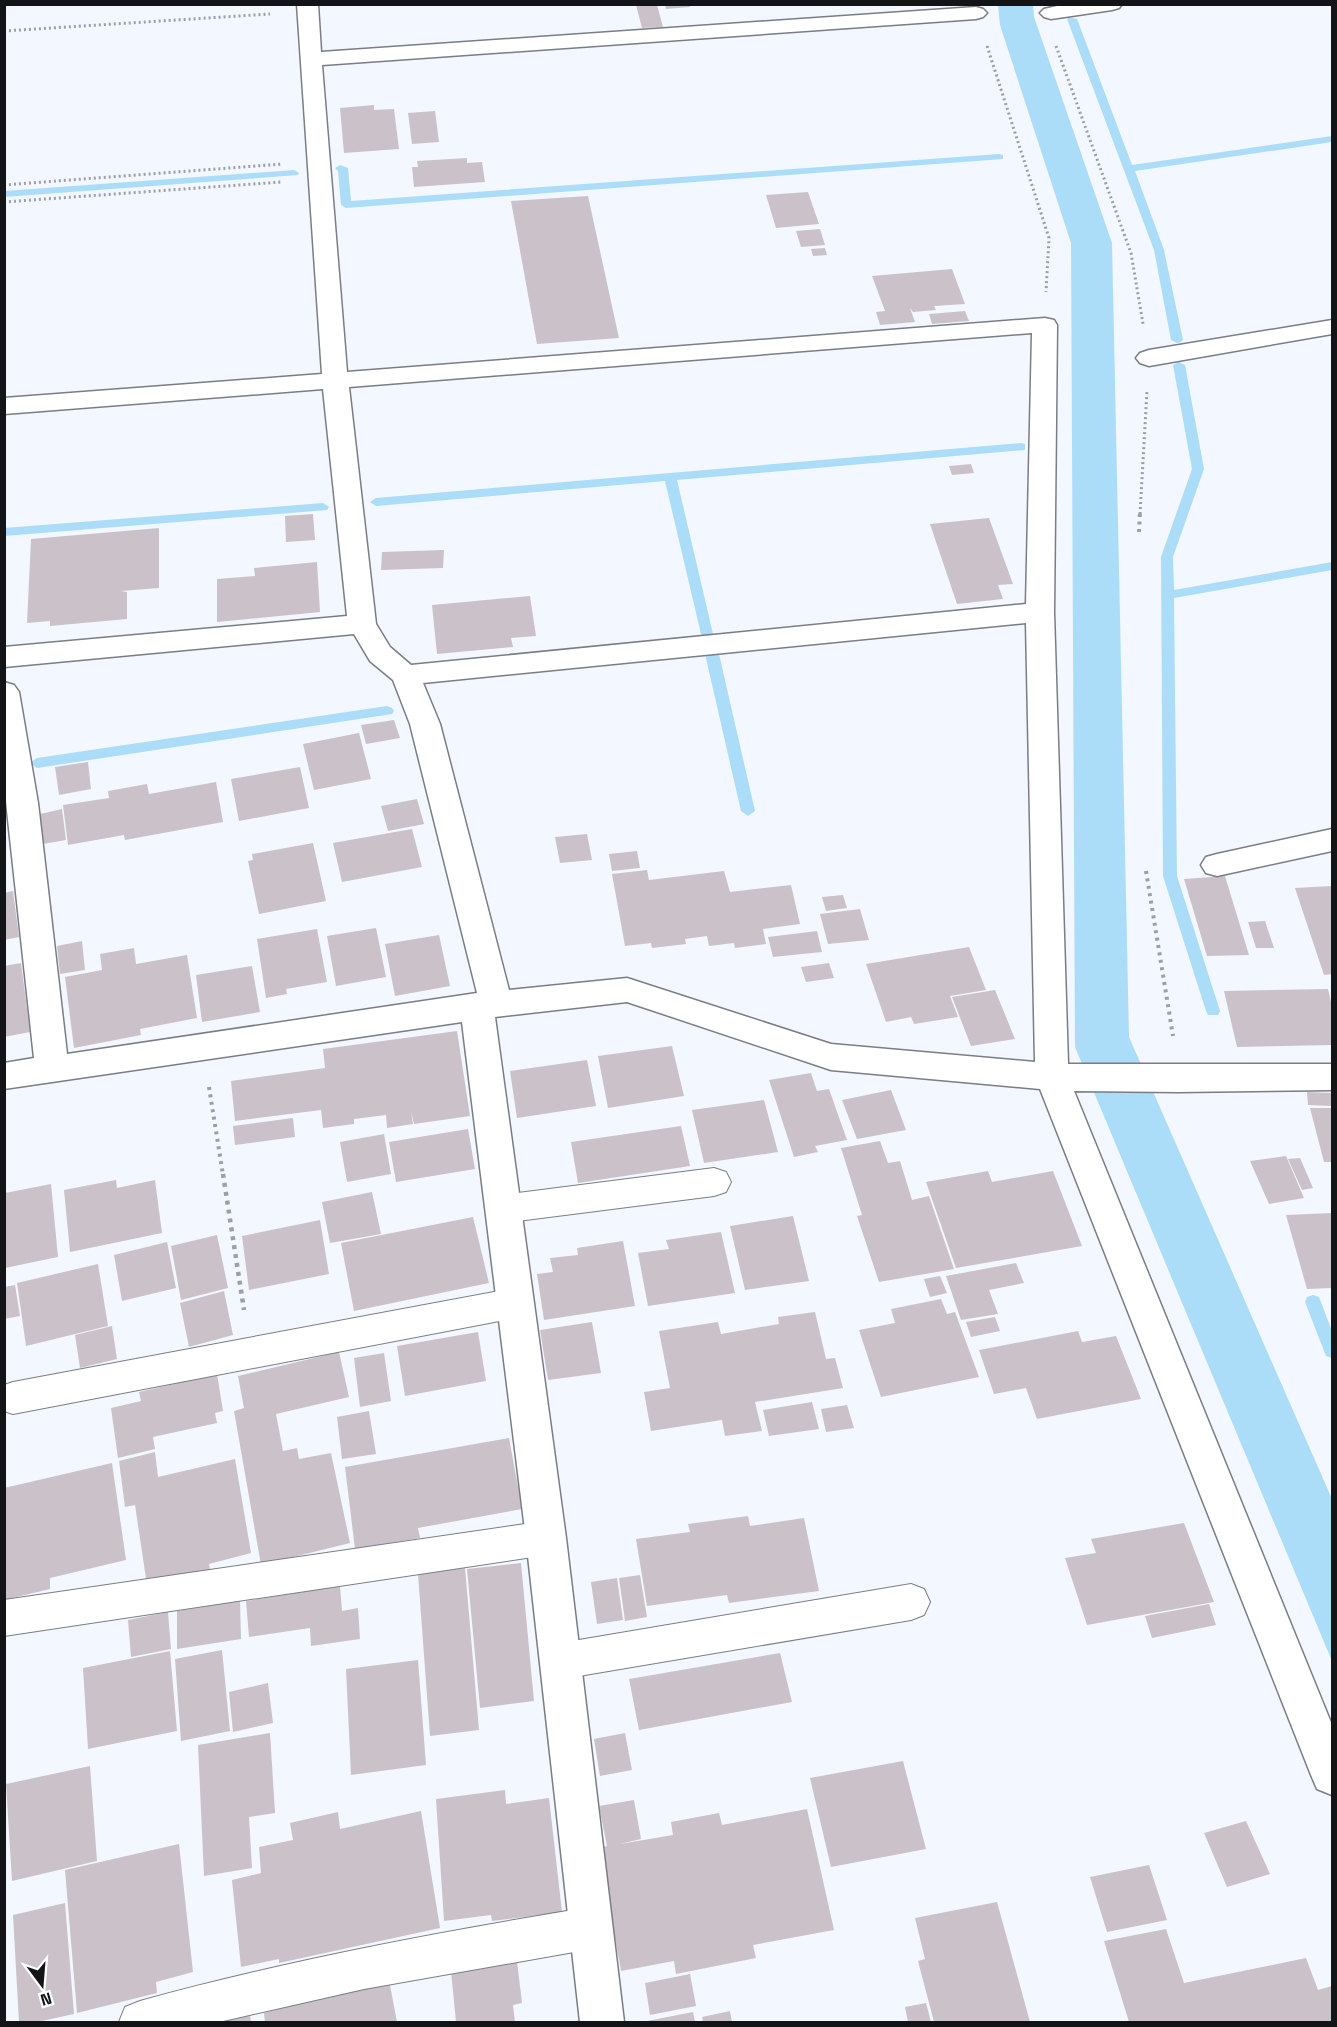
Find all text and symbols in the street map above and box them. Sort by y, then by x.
north arrow [12,1955,72,2015]
text: N [38,1987,54,2011]

